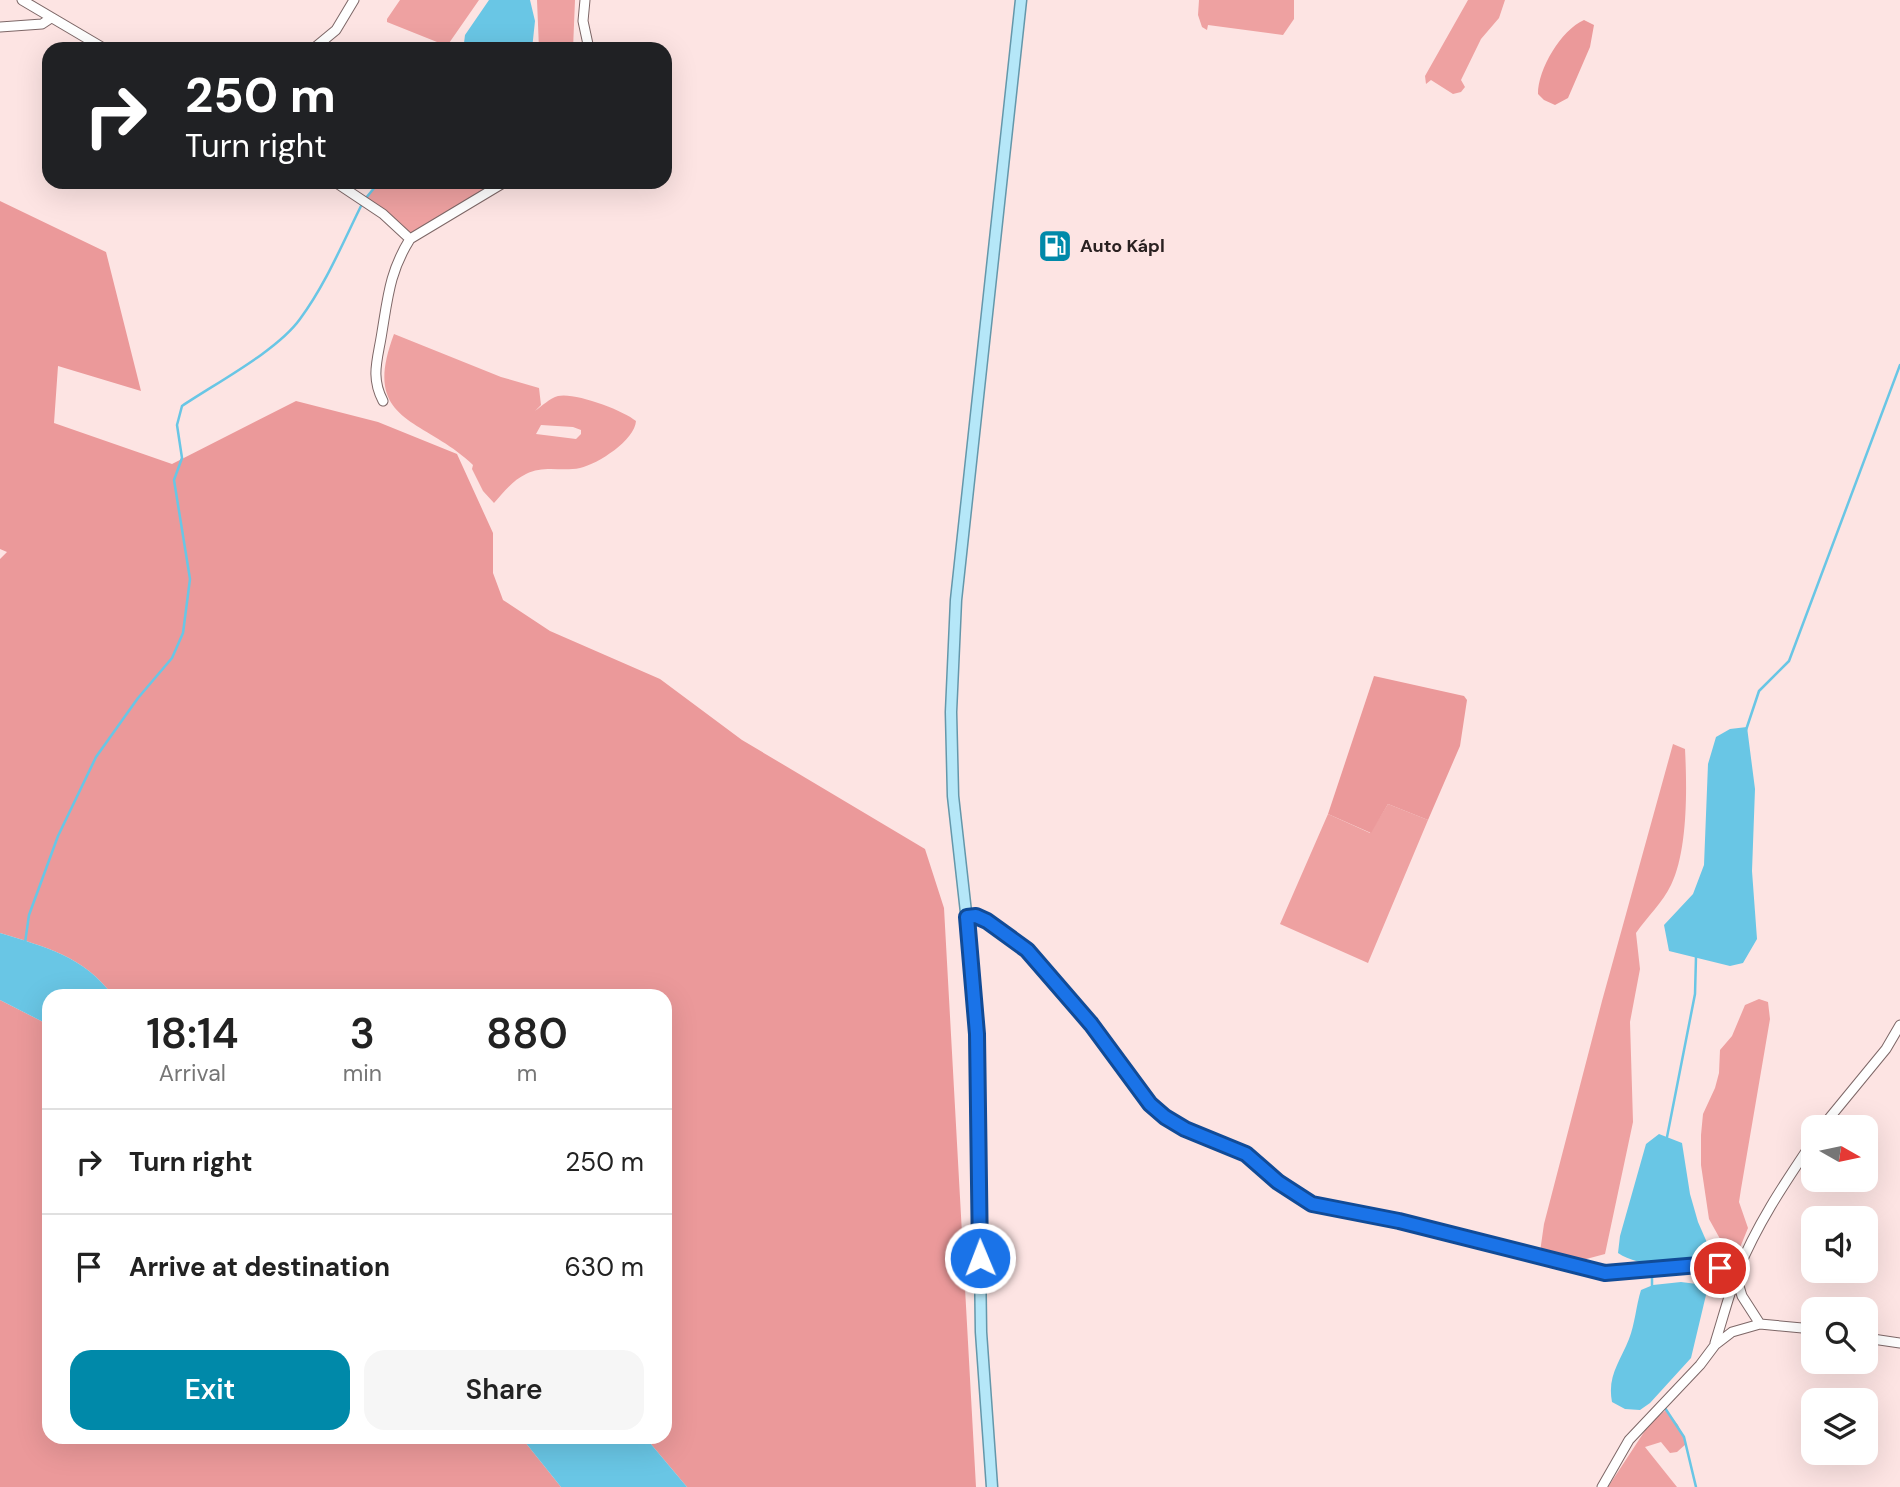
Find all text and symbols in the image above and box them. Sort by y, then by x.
text: 250 m [185,63,336,127]
icon: right [70,70,161,161]
text: Turn right [185,125,327,167]
fuel station icon: Auto Kápl [1036,227,1074,265]
place label: Auto Kápl [1080,234,1165,258]
text: 18:14 [146,1006,238,1061]
text: 3 [350,1006,375,1061]
text: 880 [486,1006,568,1061]
text: Arrival [159,1058,226,1088]
text: min [343,1058,382,1088]
text: m [517,1058,537,1088]
north arrow [1801,1115,1878,1192]
map controls [1801,1115,1878,1465]
icon: right [70,1143,108,1181]
text: Turn right [129,1145,253,1179]
text: 250 m [565,1145,644,1179]
button: sound [1801,1206,1878,1283]
position arrow [943,1221,1017,1295]
pin [1690,1238,1750,1298]
icon: arrive [70,1248,108,1286]
icon: arrive [1701,1249,1739,1287]
text: Arrive at destination [129,1250,390,1284]
text: 630 m [564,1250,644,1284]
button: search [1801,1297,1878,1374]
button: Exit [70,1350,350,1430]
button: Share [364,1350,644,1430]
button: layers [1801,1388,1878,1465]

